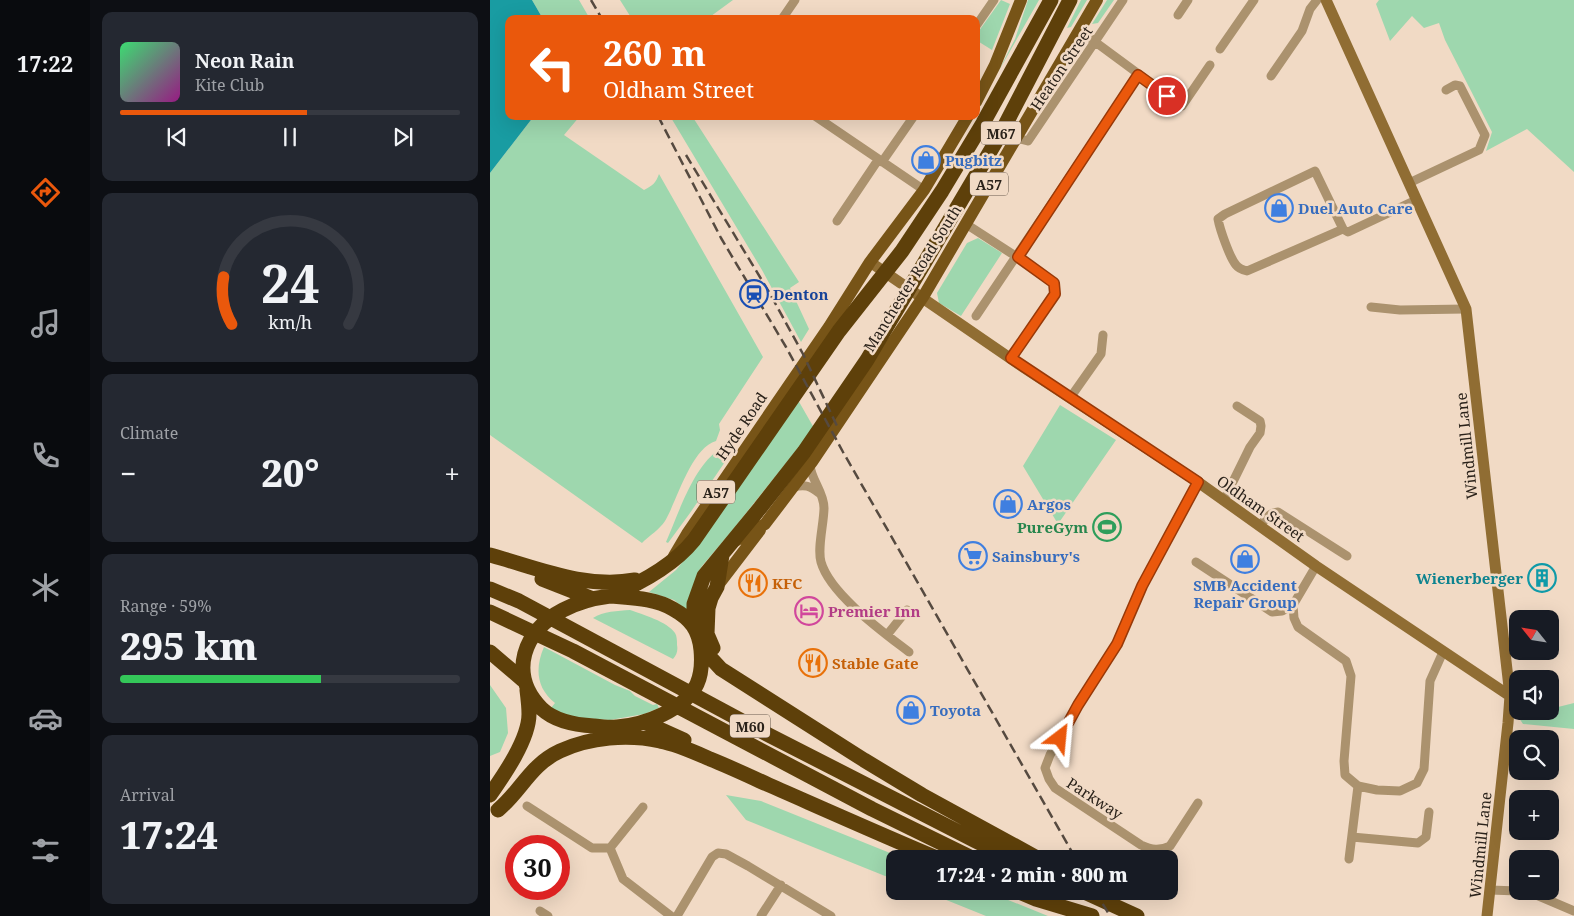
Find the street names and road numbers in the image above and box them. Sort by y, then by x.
street label: Heaton Street [1025,22,1097,114]
road number: M67 [981,122,1021,144]
road number: A57 [970,172,1008,195]
street label: Manchester Road South [859,200,966,355]
street label: Hyde Road [711,388,771,464]
street label: Windmill Lane [1450,392,1482,500]
street label: Oldham Street [1213,470,1309,546]
road number: A57 [697,481,735,504]
road number: M60 [730,714,770,738]
street label: Parkway [1063,772,1127,824]
street label: Windmill Lane [1464,791,1496,899]

